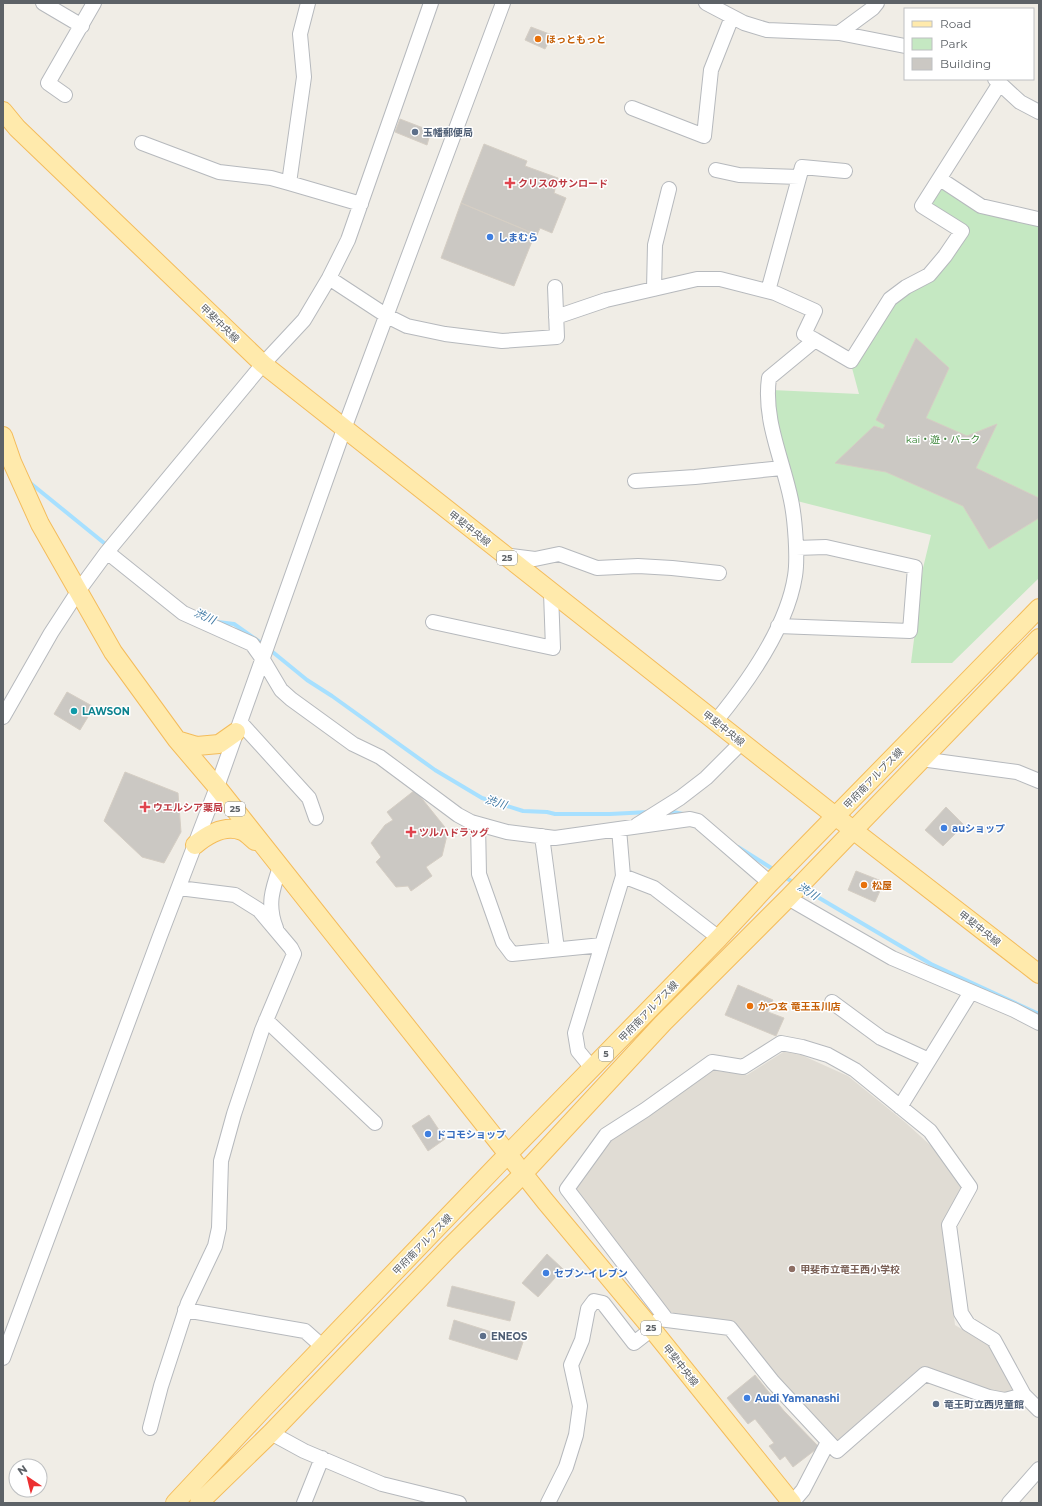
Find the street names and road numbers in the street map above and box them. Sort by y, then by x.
street label: 甲斐中央線 [197,301,242,345]
street label: 甲斐中央線 [446,508,493,549]
road number: 25 [497,551,517,565]
street label: 甲斐中央線 [700,708,747,749]
street label: 甲府南アルプス線 [841,745,906,812]
road number: 25 [225,802,245,816]
street label: 甲斐中央線 [956,908,1003,949]
street label: 甲府南アルプス線 [616,978,681,1045]
road number: 5 [599,1047,613,1061]
street label: 甲府南アルプス線 [390,1211,455,1278]
road number: 25 [641,1321,661,1335]
street label: 甲斐中央線 [660,1342,701,1389]

